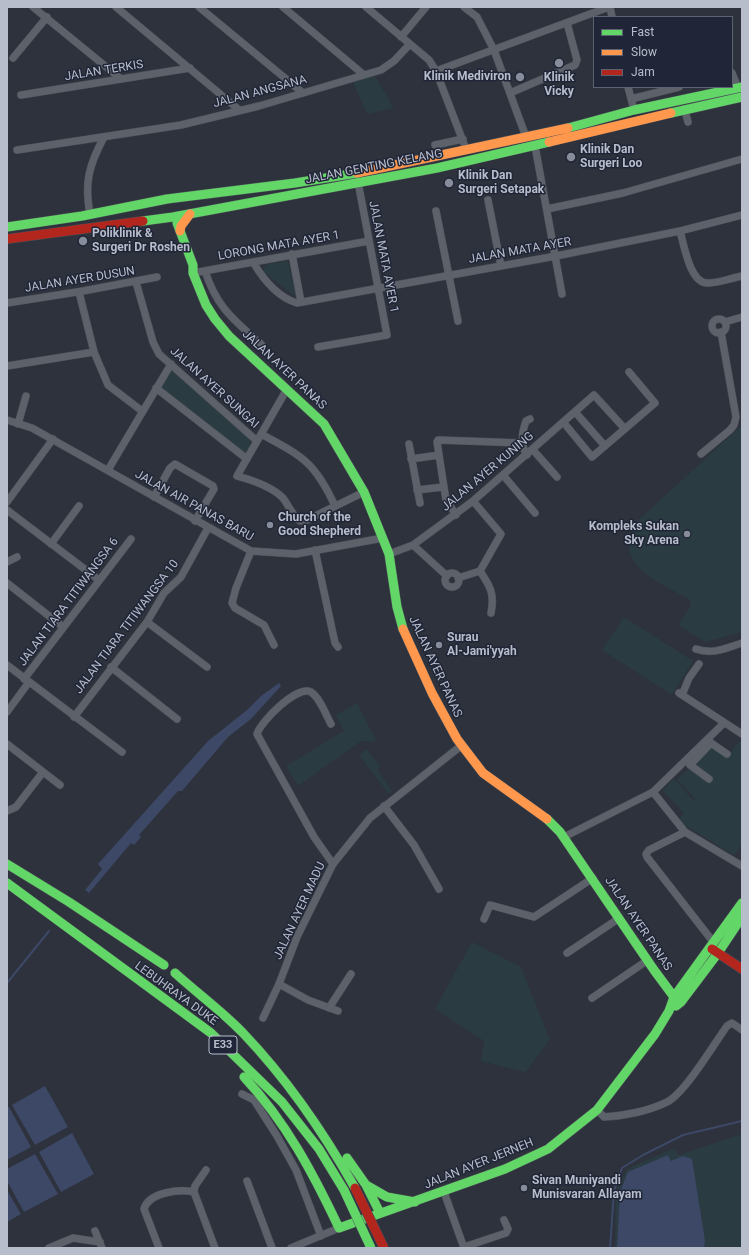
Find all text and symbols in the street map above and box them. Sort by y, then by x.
legend [593,16,733,88]
text: Fast [631,25,654,39]
text: Slow [631,45,657,59]
marker: Klinik Vicky [553,57,565,69]
street label: JALAN TERKIS [64,58,144,84]
text: Jam [631,65,655,79]
place label: Klinik Mediviron [424,70,511,84]
marker: Klinik Mediviron [514,71,526,83]
place label: Klinik Vicky [544,71,574,99]
street label: JALAN ANGSANA [212,73,308,111]
place label: Klinik Dan Surgeri Loo [580,143,642,171]
street label: JALAN GENTING KELANG [304,147,444,187]
marker: Klinik Dan Surgeri Loo [565,151,577,163]
place label: Klinik Dan Surgeri Setapak [458,169,544,197]
marker: Klinik Dan Surgeri Setapak [443,177,455,189]
street label: JALAN MATA AYER 1 [365,200,401,314]
place label: Poliklinik & Surgeri Dr Roshen [92,227,190,255]
street label: LORONG MATA AYER 1 [217,228,341,264]
marker: Poliklinik & Surgeri Dr Roshen [77,235,89,247]
street label: JALAN MATA AYER [467,235,573,267]
street label: JALAN AYER DUSUN [24,264,136,296]
street label: JALAN AYER PANAS [239,327,329,413]
street label: JALAN AYER SUNGAI [167,344,261,432]
street label: JALAN AYER KUNING [439,429,537,515]
street label: JALAN AIR PANAS BARU [132,467,256,545]
place label: Church of the Good Shepherd [278,511,361,539]
marker: Church of the Good Shepherd [265,520,275,530]
place label: Kompleks Sukan Sky Arena [589,520,679,548]
marker: Kompleks Sukan Sky Arena [682,529,692,539]
street label: JALAN TIARA TITIWANGSA 6 [16,535,122,669]
street label: JALAN TIARA TITIWANGSA 10 [72,557,182,697]
street label: JALAN AYER PANAS [405,614,465,720]
place label: Surau Al-Jami'yyah [447,631,517,659]
marker: Surau Al-Jami'yyah [434,640,444,650]
street label: JALAN AYER MADU [271,860,329,962]
street label: JALAN AYER PANAS [601,874,675,974]
street label: LEBUHRAYA DUKE [132,959,220,1029]
road number: E33 [209,1036,237,1054]
street label: JALAN AYER JERNEH [422,1135,536,1193]
place label: Sivan Muniyandi Munisvaran Allayam [532,1174,642,1202]
marker: Sivan Muniyandi Munisvaran Allayam [519,1183,529,1193]

